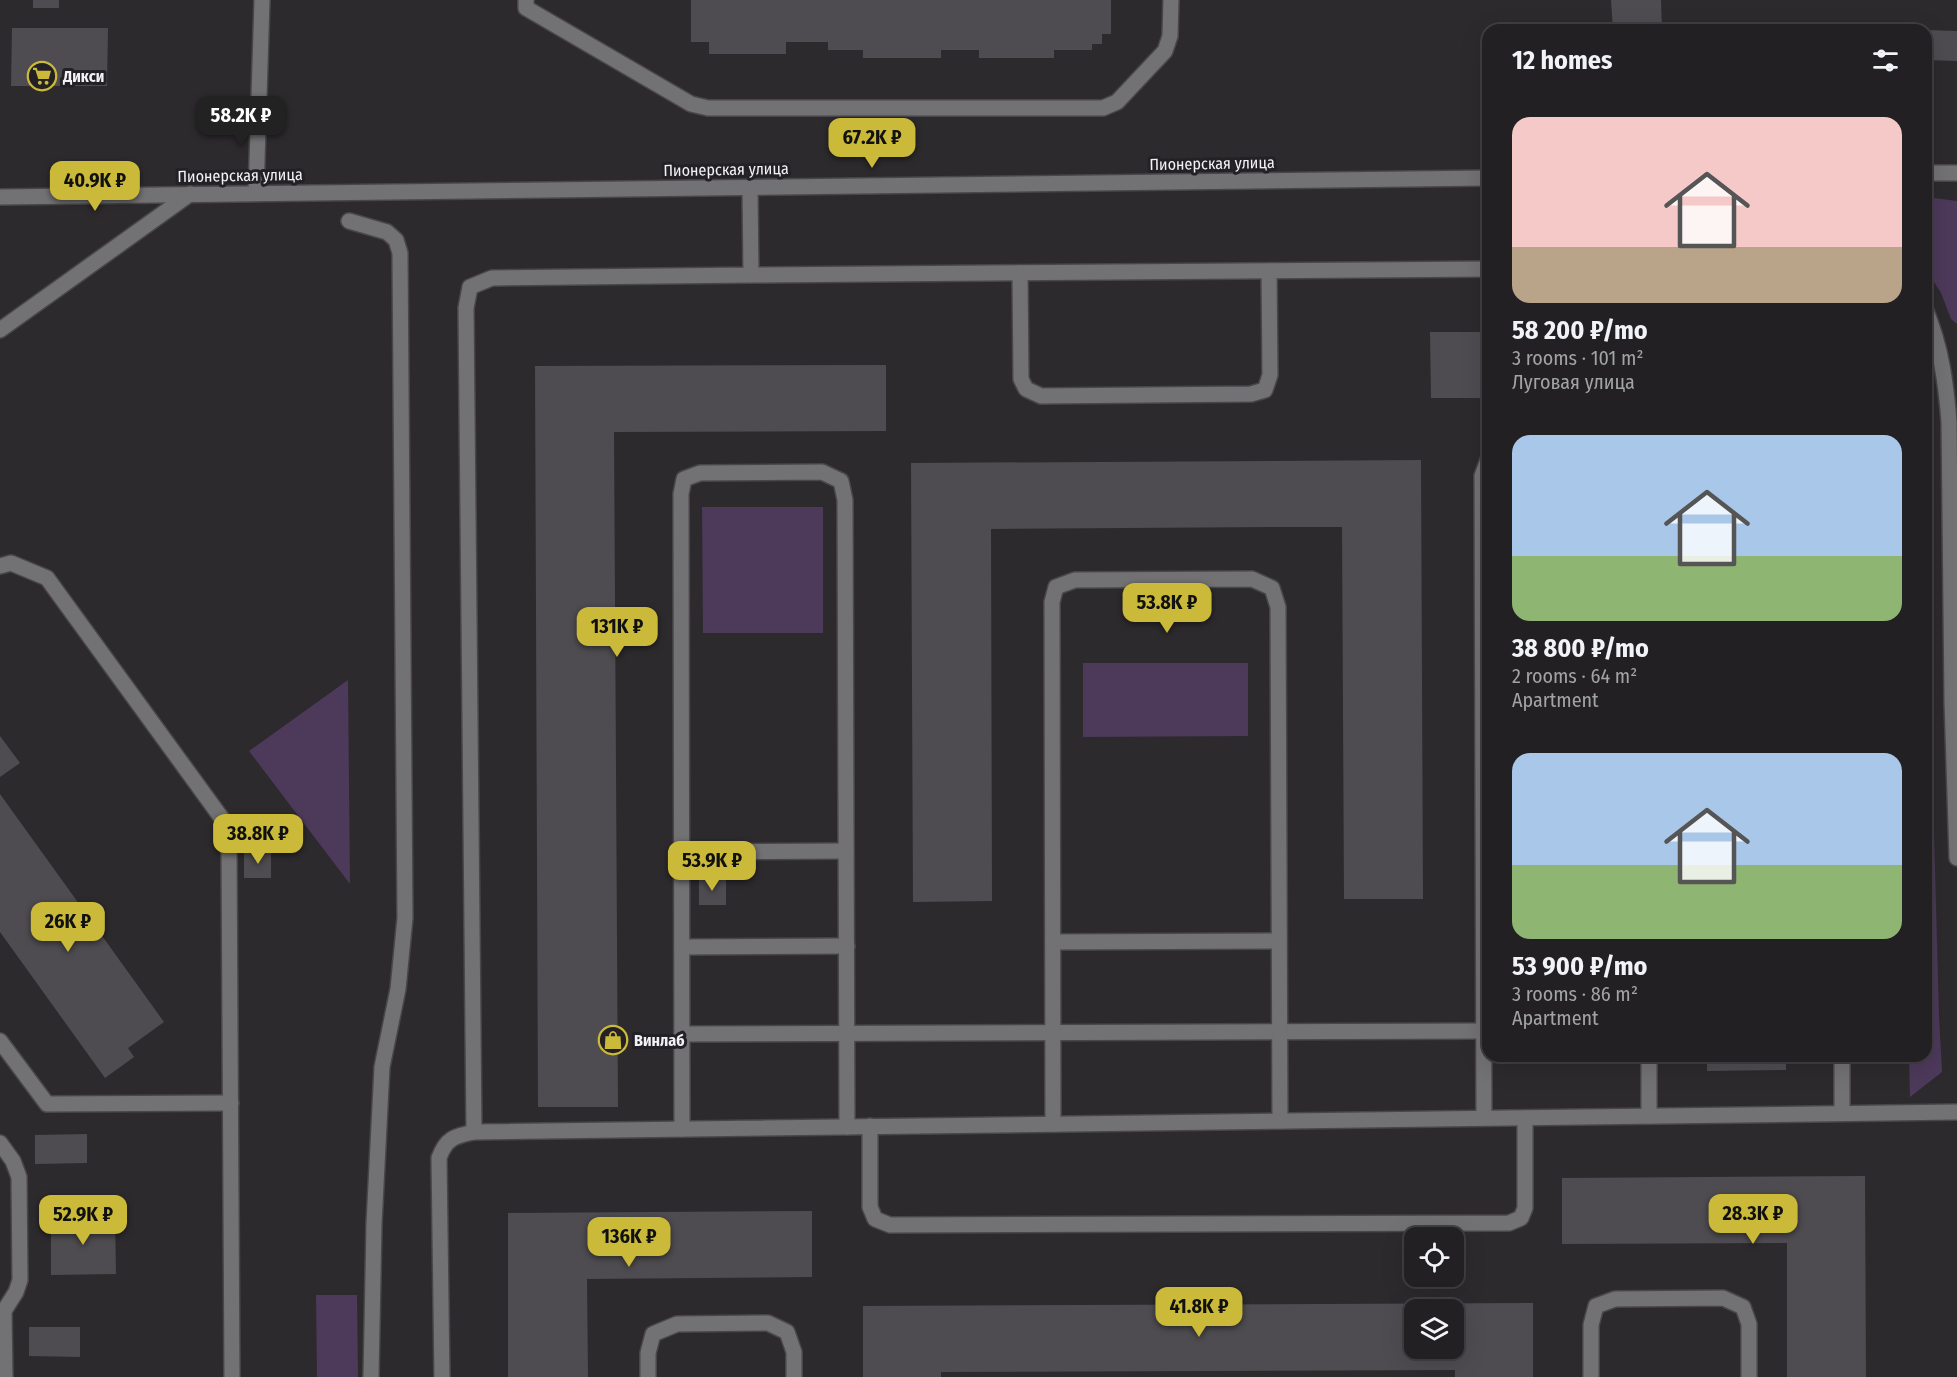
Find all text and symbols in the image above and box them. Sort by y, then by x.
icon: filters [1869,44,1902,77]
text: 12 homes [1512,45,1612,76]
supermarket icon: Дикси [26,60,58,92]
place label: Дикси [62,67,104,86]
pin: 58.2K ₽ [186,96,296,147]
text: 58.2K ₽ [211,103,271,127]
pin: 67.2K ₽ [817,118,927,169]
text: 67.2K ₽ [842,125,902,149]
street label: Пионерская улица [1149,153,1275,174]
icon: home [1653,156,1761,264]
street label: Пионерская улица [663,159,789,180]
pin: 40.9K ₽ [40,161,150,212]
street label: Пионерская улица [177,165,303,186]
text: 40.9K ₽ [64,168,126,192]
text: 58 200 ₽/mo [1512,315,1648,346]
text: 3 rooms · 101 m² [1512,346,1643,370]
text: Луговая улица [1512,370,1635,394]
icon: home [1653,474,1761,582]
pin: 53.8K ₽ [1112,583,1222,634]
text: 53.8K ₽ [1137,590,1197,614]
pin: 131K ₽ [568,607,666,658]
text: 131K ₽ [591,614,643,638]
text: 38 800 ₽/mo [1512,633,1649,664]
text: 2 rooms · 64 m² [1512,664,1637,688]
text: Apartment [1512,688,1599,712]
icon: home [1653,792,1761,900]
pin: 38.8K ₽ [203,814,313,865]
text: 38.8K ₽ [227,821,289,845]
pin: 53.9K ₽ [657,841,767,892]
text: 53.9K ₽ [682,848,742,872]
pin: 26K ₽ [26,902,110,953]
text: 26K ₽ [45,909,91,933]
text: 53 900 ₽/mo [1512,951,1647,982]
text: 3 rooms · 86 m² [1512,982,1638,1006]
text: Apartment [1512,1006,1599,1030]
shop icon: Винлаб [597,1024,629,1056]
place label: Винлаб [634,1031,685,1050]
pin: 28.3K ₽ [1698,1194,1808,1245]
pin: 52.9K ₽ [28,1195,138,1246]
text: 28.3K ₽ [1723,1201,1783,1225]
text: 52.9K ₽ [53,1202,113,1226]
pin: 136K ₽ [580,1217,678,1268]
text: 136K ₽ [602,1224,656,1248]
map controls [1404,1227,1464,1359]
button: locate [1404,1227,1464,1287]
pin: 41.8K ₽ [1144,1287,1254,1338]
text: 41.8K ₽ [1169,1294,1229,1318]
button: layers [1404,1299,1464,1359]

